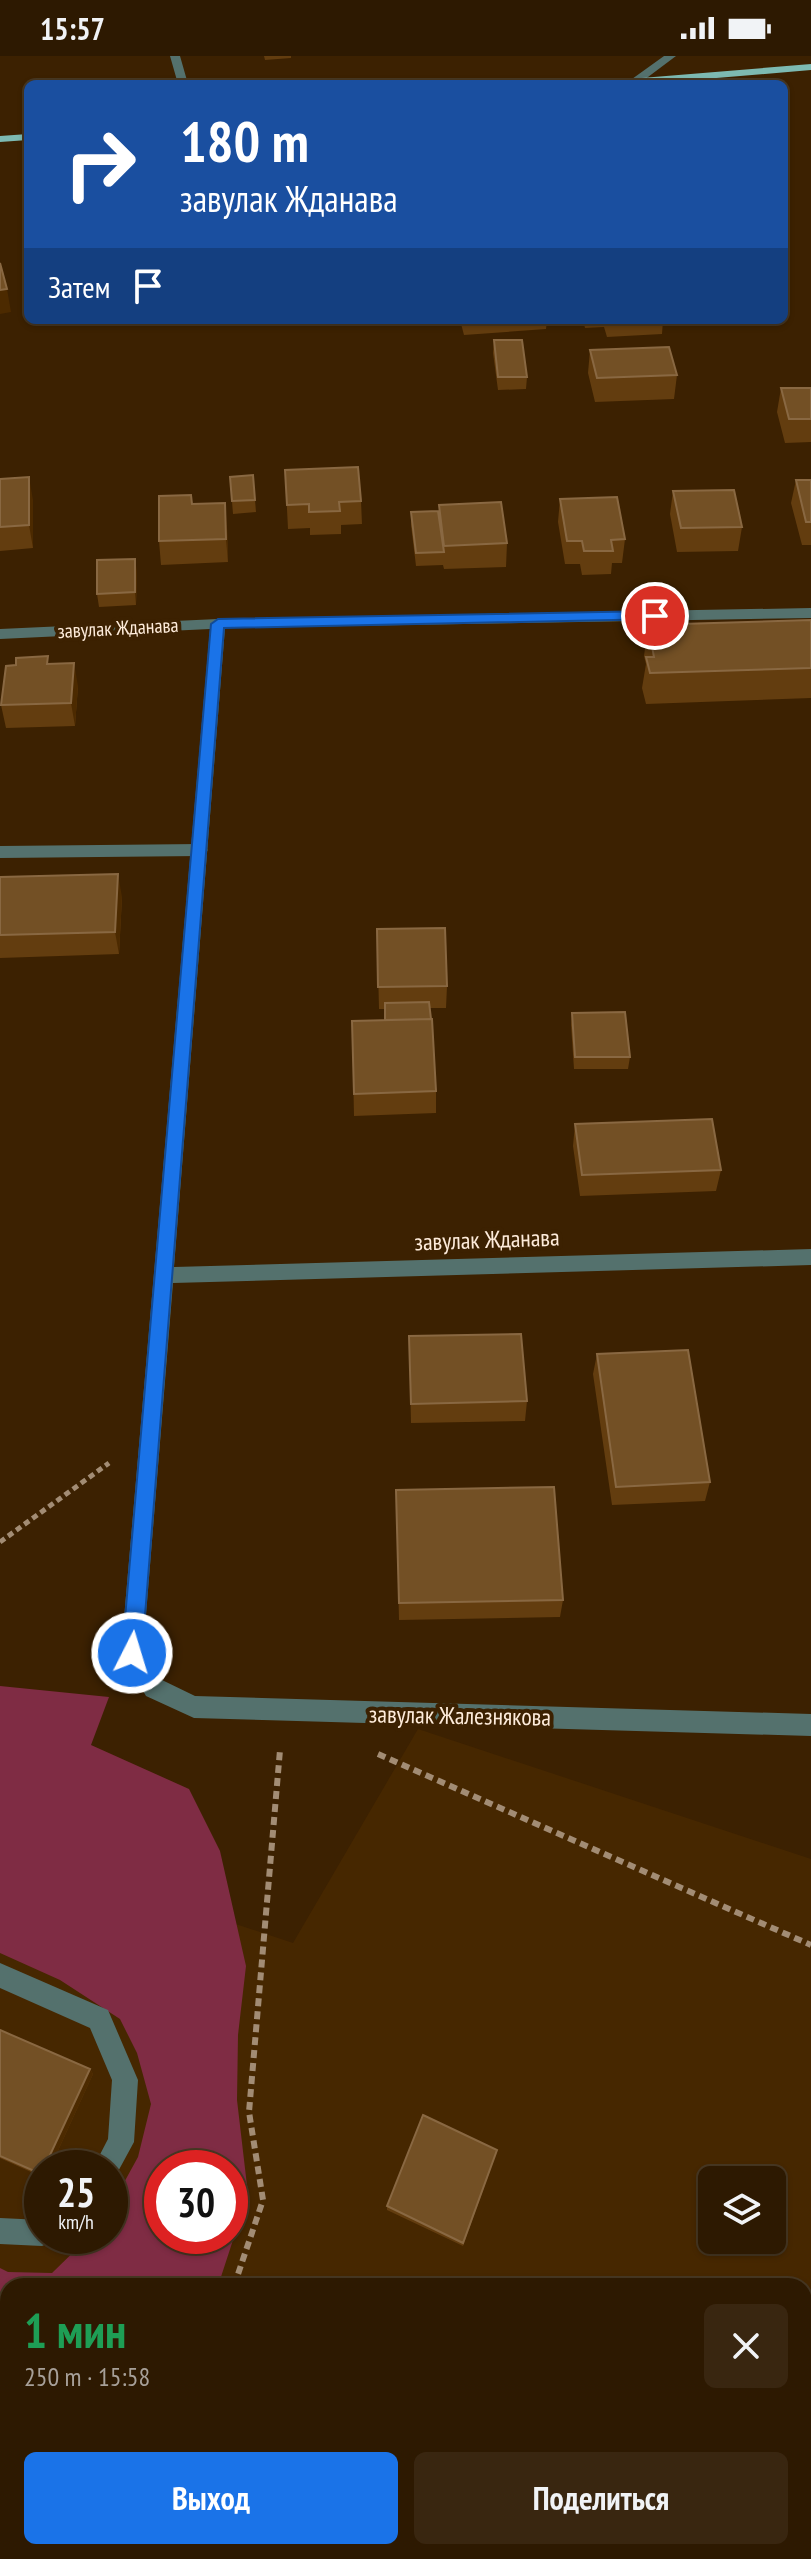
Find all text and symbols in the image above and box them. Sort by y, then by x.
text: 15:57 [40,9,105,48]
text: 180 m [180,105,309,177]
icon: right [48,112,152,216]
text: завулак Жданава [180,175,398,222]
icon: arrive [126,264,170,308]
text: Затем [48,267,110,306]
pin [621,582,689,650]
icon: arrive [633,594,677,638]
street label: завулак Жданава [57,612,179,644]
street label: завулак Жданава [414,1221,560,1258]
position arrow [90,1611,174,1695]
street label: завулак Жалезнякова [369,1698,551,1733]
speed limit sign: 30 [144,2150,248,2254]
text: 25 [57,2166,95,2218]
map controls [698,2166,786,2254]
button: layers [698,2166,786,2254]
text: km/h [58,2209,94,2235]
text: 1 мин [24,2299,126,2361]
button: close [704,2304,788,2388]
text: 250 m · 15:58 [24,2360,150,2393]
button: Выход [24,2452,398,2544]
button: Поделиться [414,2452,788,2544]

